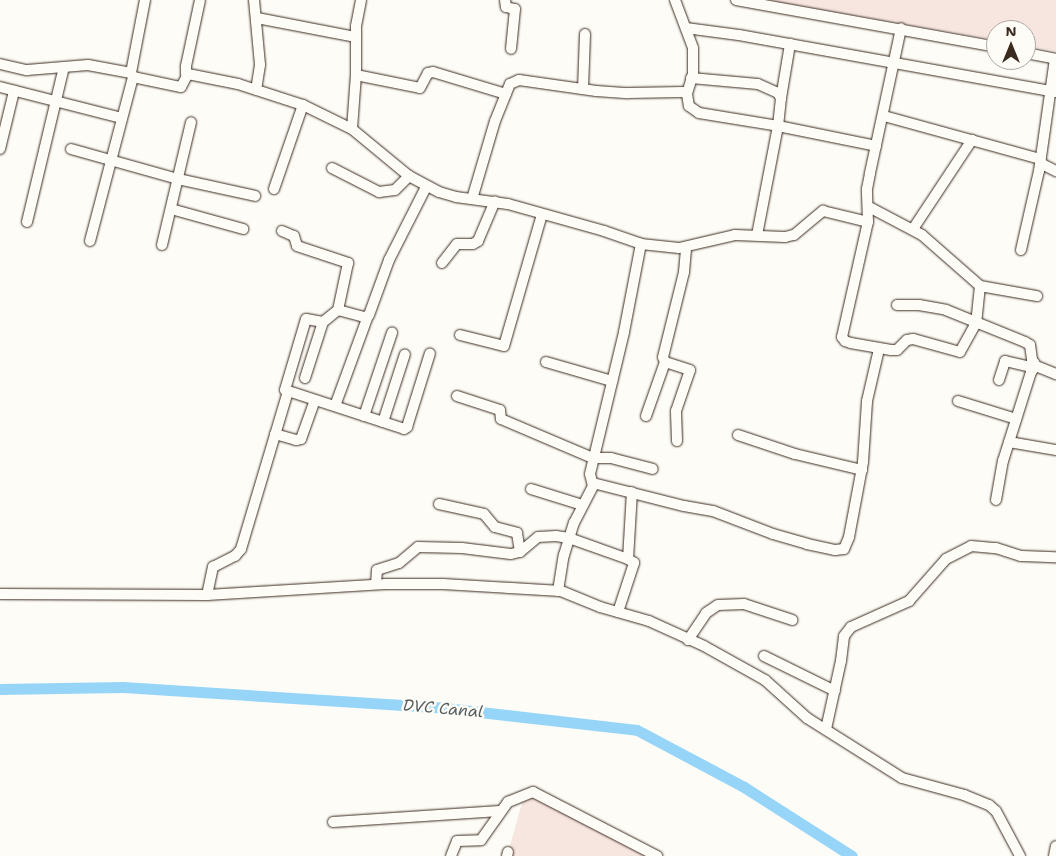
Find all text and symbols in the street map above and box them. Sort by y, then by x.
north arrow [986,20,1036,70]
text: N [1005,22,1017,40]
water label: DVC Canal [402,696,484,722]

